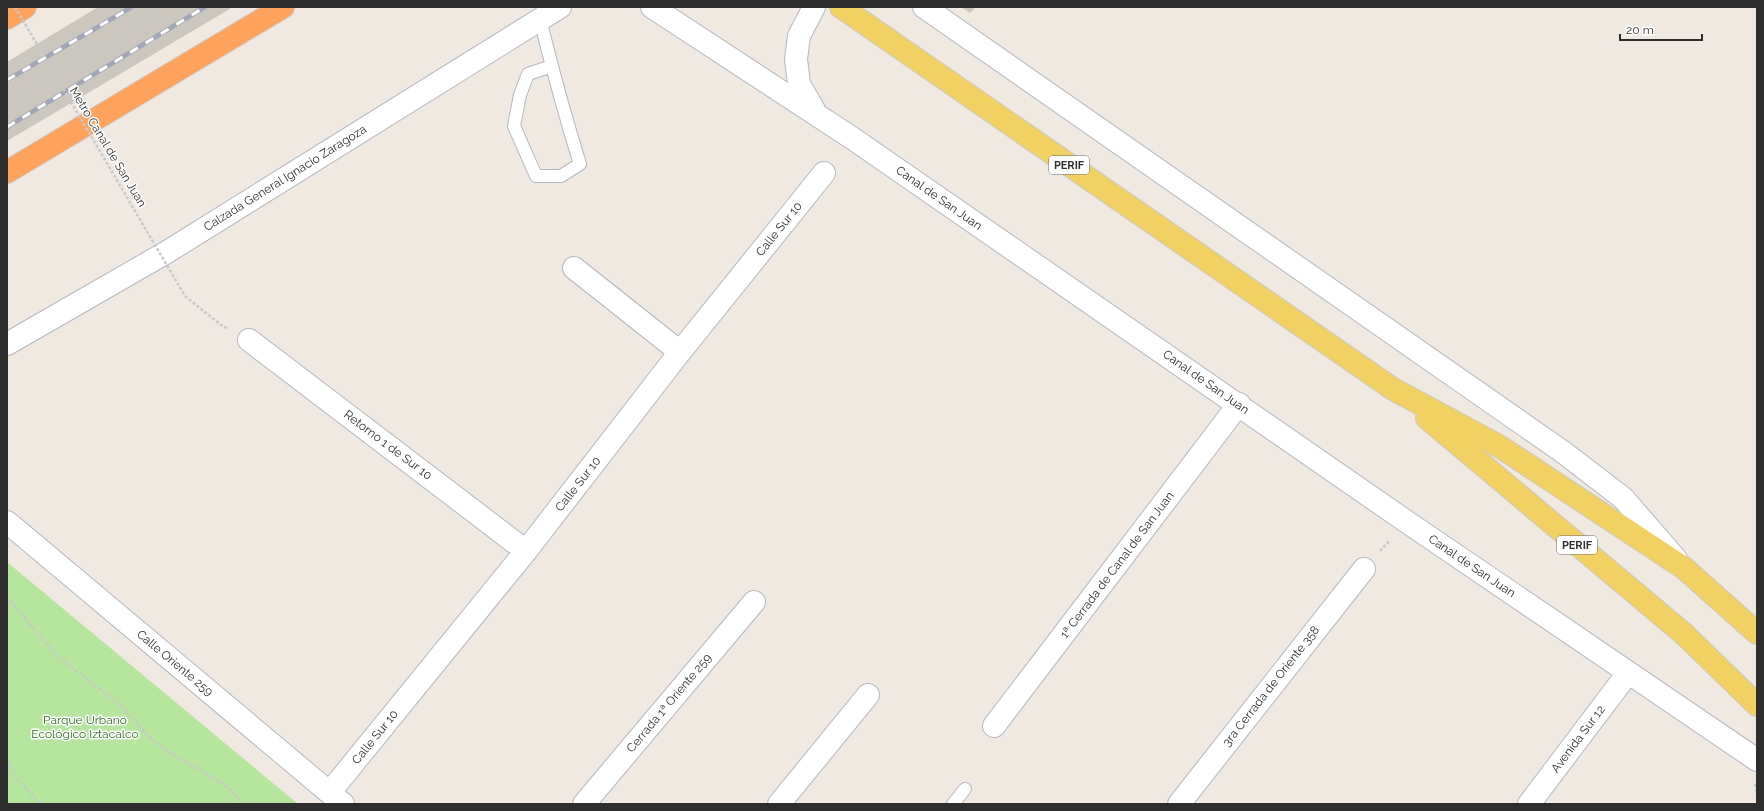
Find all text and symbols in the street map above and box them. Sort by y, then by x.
scale bar [1620,16,1702,42]
text: 20 m [1626,23,1654,37]
street label: Metro Canal de San Juan [67,84,149,210]
street label: Calzada General Ignacio Zaragoza [201,122,369,234]
road number: PERIF [1049,156,1089,174]
street label: Canal de San Juan [893,163,985,233]
street label: Calle Sur 10 [753,199,805,259]
street label: Canal de San Juan [1160,347,1252,417]
street label: Retorno 1 de Sur 10 [341,407,435,483]
street label: Calle Sur 10 [552,454,604,514]
street label: 1ª Cerrada de Canal de San Juan [1057,489,1177,641]
street label: Canal de San Juan [1426,532,1518,600]
road number: PERIF [1557,536,1597,554]
street label: 3ra Cerrada de Oriente 358 [1220,623,1322,749]
street label: Calle Oriente 259 [134,627,216,699]
street label: Cerrada 1ª Oriente 259 [624,651,714,755]
street label: Avenida Sur 12 [1548,703,1608,775]
street label: Calle Sur 10 [349,707,401,767]
park label: Parque Urbano Ecológico Iztacalco [31,713,139,741]

